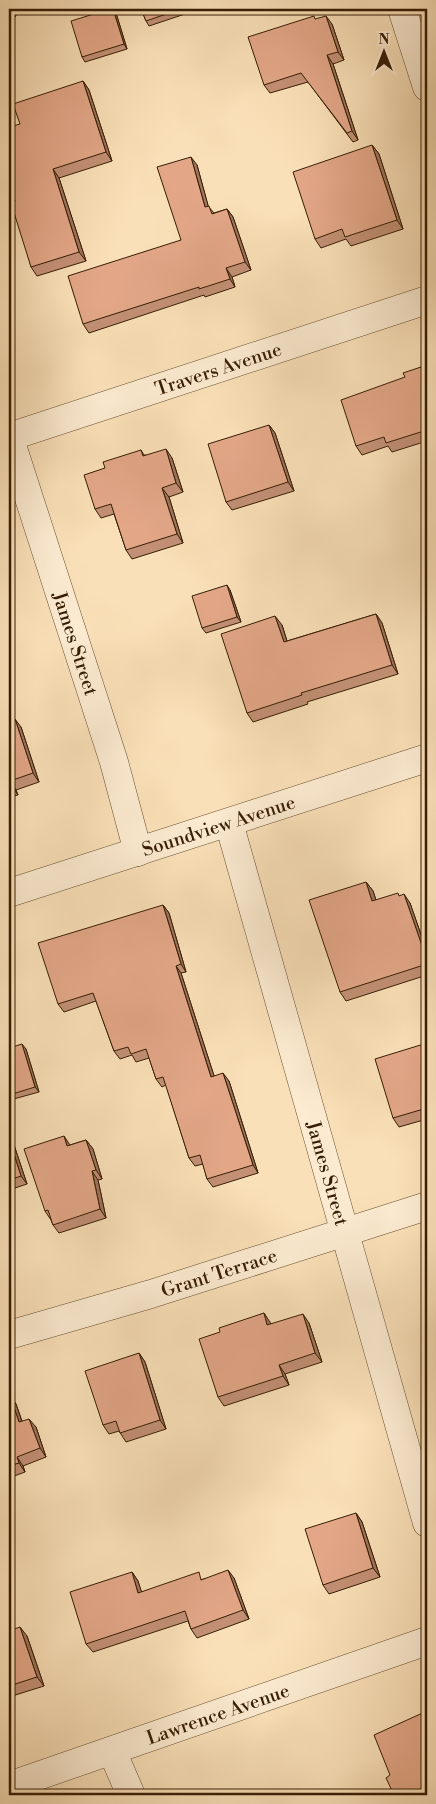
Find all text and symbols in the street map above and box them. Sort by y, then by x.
north arrow [358,28,408,78]
text: N [378,31,390,49]
street label: Travers Avenue [152,337,285,401]
street label: James Street [47,588,103,699]
street label: Soundview Avenue [139,790,298,862]
street label: James Street [301,1117,353,1229]
street label: Grant Terrace [158,1244,280,1303]
street label: Lawrence Avenue [143,1679,293,1750]

